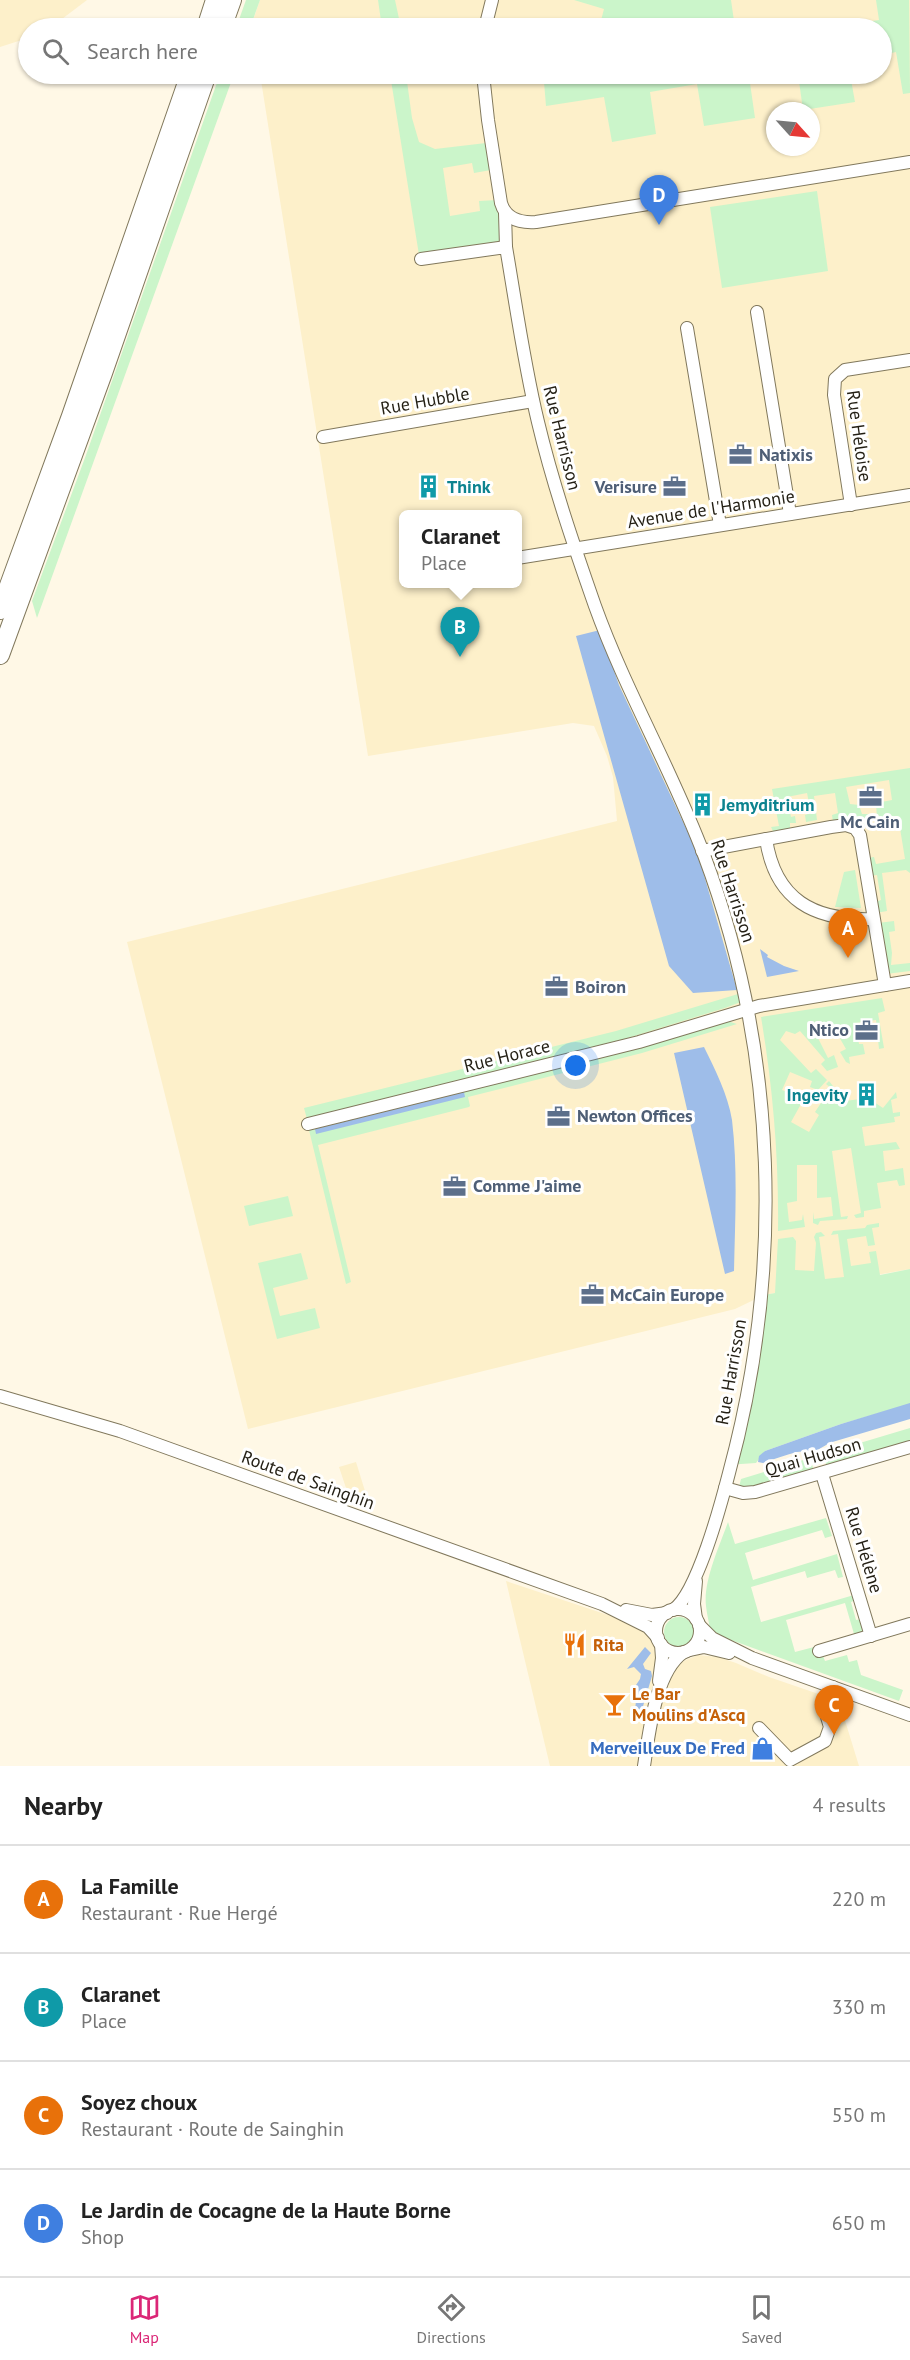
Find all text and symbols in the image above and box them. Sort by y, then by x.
search box [18,18,892,84]
icon: search [39,35,72,68]
text: Search here [87,37,198,65]
north arrow [766,102,820,156]
pin: D [640,176,678,225]
street label: Rue Hubble [379,381,471,420]
street label: Rue Harrisson [538,383,587,493]
street label: Rue Héloise [842,389,877,483]
office icon: Natixis [728,442,754,468]
place label: Natixis [759,443,813,466]
building icon: Think [416,474,442,500]
office icon: Verisure [662,474,688,500]
place label: Think [447,475,491,498]
place label: Verisure [593,475,657,498]
street label: Avenue de l'Harmonie [626,484,796,533]
popup [399,510,522,588]
text: Claranet [421,522,500,550]
text: Place [421,550,467,576]
pin: B [440,608,480,657]
office icon: Mc Cain [857,783,883,809]
building icon: Jemyditrium [689,792,715,818]
place label: Jemyditrium [719,793,814,816]
place label: Mc Cain [840,810,900,833]
street label: Rue Harrisson [706,836,761,945]
pin: A [828,908,868,958]
office icon: Boiron [544,974,570,1000]
place label: Boiron [575,975,626,998]
office icon: Ntico [854,1017,880,1043]
place label: Ntico [809,1018,849,1041]
street label: Rue Horace [461,1034,552,1077]
your location [561,1051,590,1080]
building icon: Ingevity [853,1082,879,1108]
place label: Ingevity [787,1083,848,1106]
office icon: Newton Offices [546,1103,572,1129]
place label: Newton Offices [577,1104,693,1127]
office icon: Comme J'aime [442,1173,468,1199]
place label: Comme J'aime [473,1174,581,1197]
office icon: McCain Europe [579,1282,605,1308]
place label: McCain Europe [610,1283,724,1306]
street label: Rue Harrisson [710,1317,751,1427]
street label: Quai Hudson [762,1432,864,1481]
street label: Route de Sainghin [238,1445,378,1514]
street label: Rue Hélène [840,1504,888,1596]
restaurant icon: Rita [562,1632,588,1658]
place label: Rita [593,1633,624,1656]
place label: Le Bar Moulins d'Ascq [632,1682,745,1726]
pin: C [814,1686,854,1735]
bar icon: Le Bar Moulins d'Ascq [601,1691,627,1717]
shop icon: Merveilleux De Fred [750,1735,776,1761]
place label: Merveilleux De Fred [590,1736,745,1759]
text: Nearby [24,1789,102,1822]
text: 4 results [813,1792,886,1818]
text: La Famille [81,1872,179,1900]
text: A [37,1886,50,1912]
text: 220 m [832,1886,886,1912]
text: Restaurant · Rue Hergé [81,1900,278,1926]
text: Claranet [81,1980,160,2008]
text: B [38,1994,49,2020]
text: 330 m [832,1994,886,2020]
text: Place [81,2008,127,2034]
text: Soyez choux [81,2088,197,2116]
text: C [38,2102,49,2128]
text: 550 m [832,2102,886,2128]
text: Restaurant · Route de Sainghin [81,2116,344,2142]
text: Le Jardin de Cocagne de la Haute Borne [81,2196,451,2224]
text: D [37,2210,50,2236]
text: 650 m [832,2210,886,2236]
text: Shop [81,2224,124,2250]
tab: Map [128,2291,161,2347]
tab: Directions [417,2291,486,2347]
tab: Saved [741,2291,782,2347]

